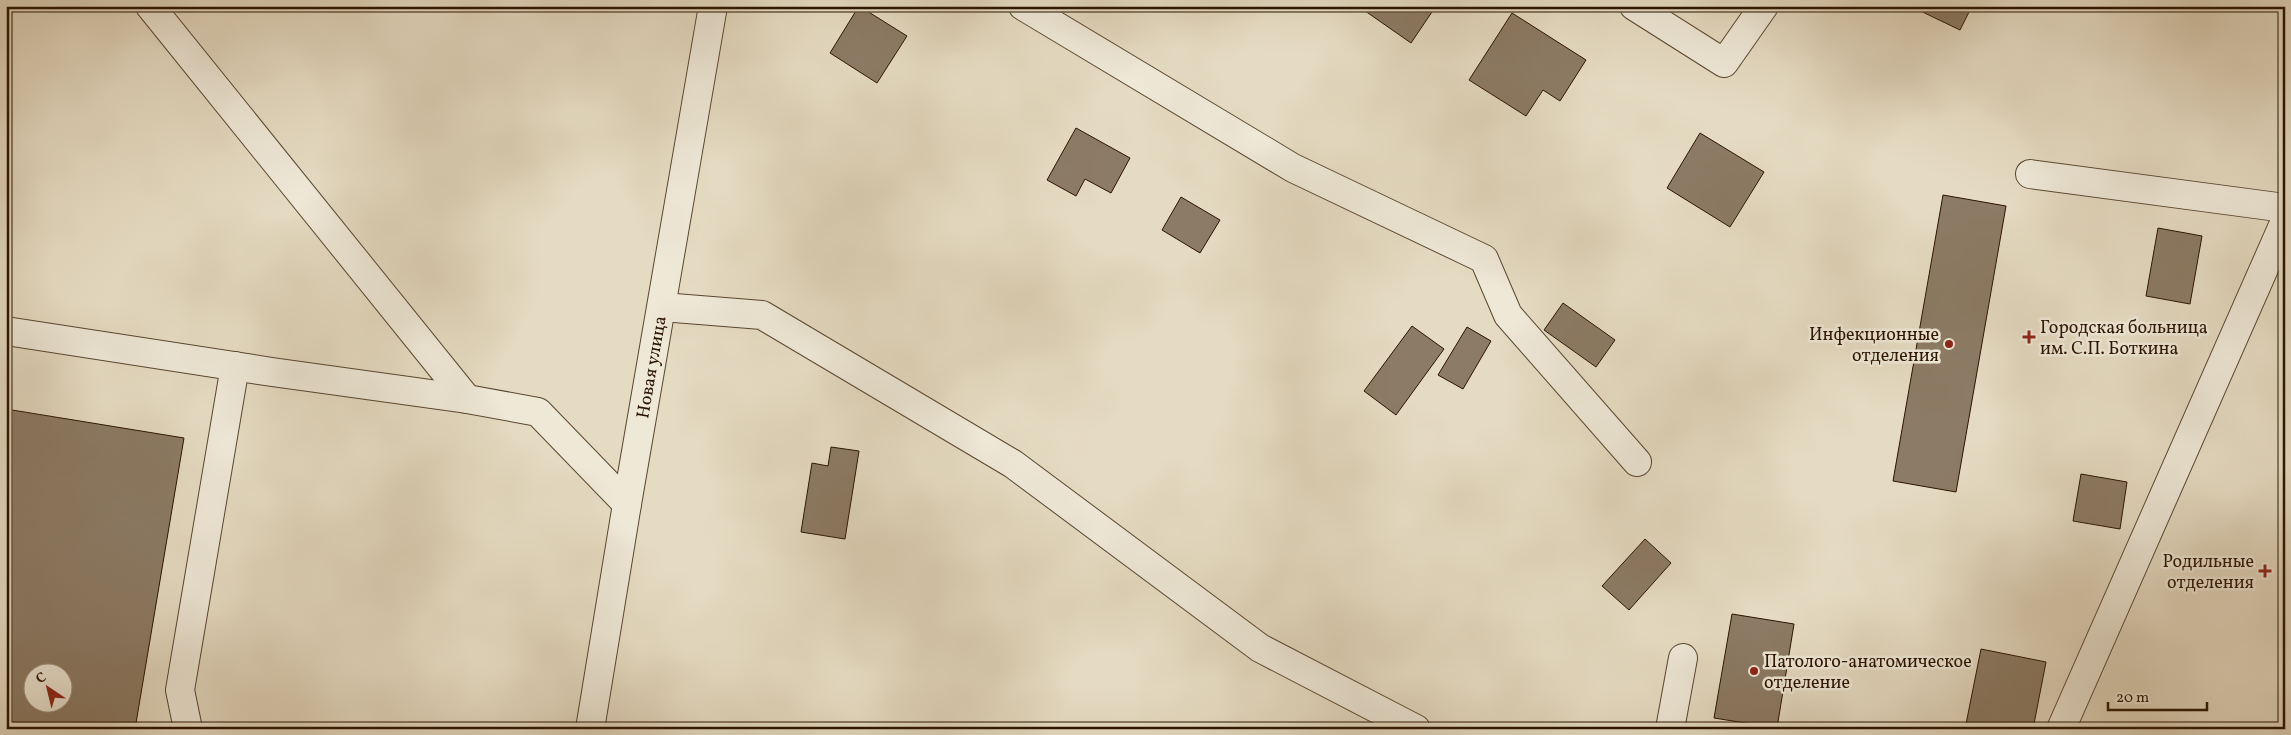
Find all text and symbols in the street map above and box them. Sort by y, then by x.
street label: Новая улица [631,314,674,421]
place label: Городская больница им. С.П. Боткина [2040,316,2208,362]
place label: Инфекционные отделения [1809,323,1939,369]
marker: Городская больница им. С.П. Боткина [2022,330,2036,344]
marker: Инфекционные отделения [1943,338,1955,350]
place label: Родильные отделения [2162,550,2254,596]
marker: Родильные отделения [2258,564,2272,578]
place label: Патолого-анатомическое отделение [1764,650,1972,696]
north arrow [22,662,72,712]
marker: Патолого-анатомическое отделение [1748,665,1760,677]
text: С [32,668,51,689]
scale bar [2108,680,2207,712]
text: 20 m [2116,688,2149,709]

